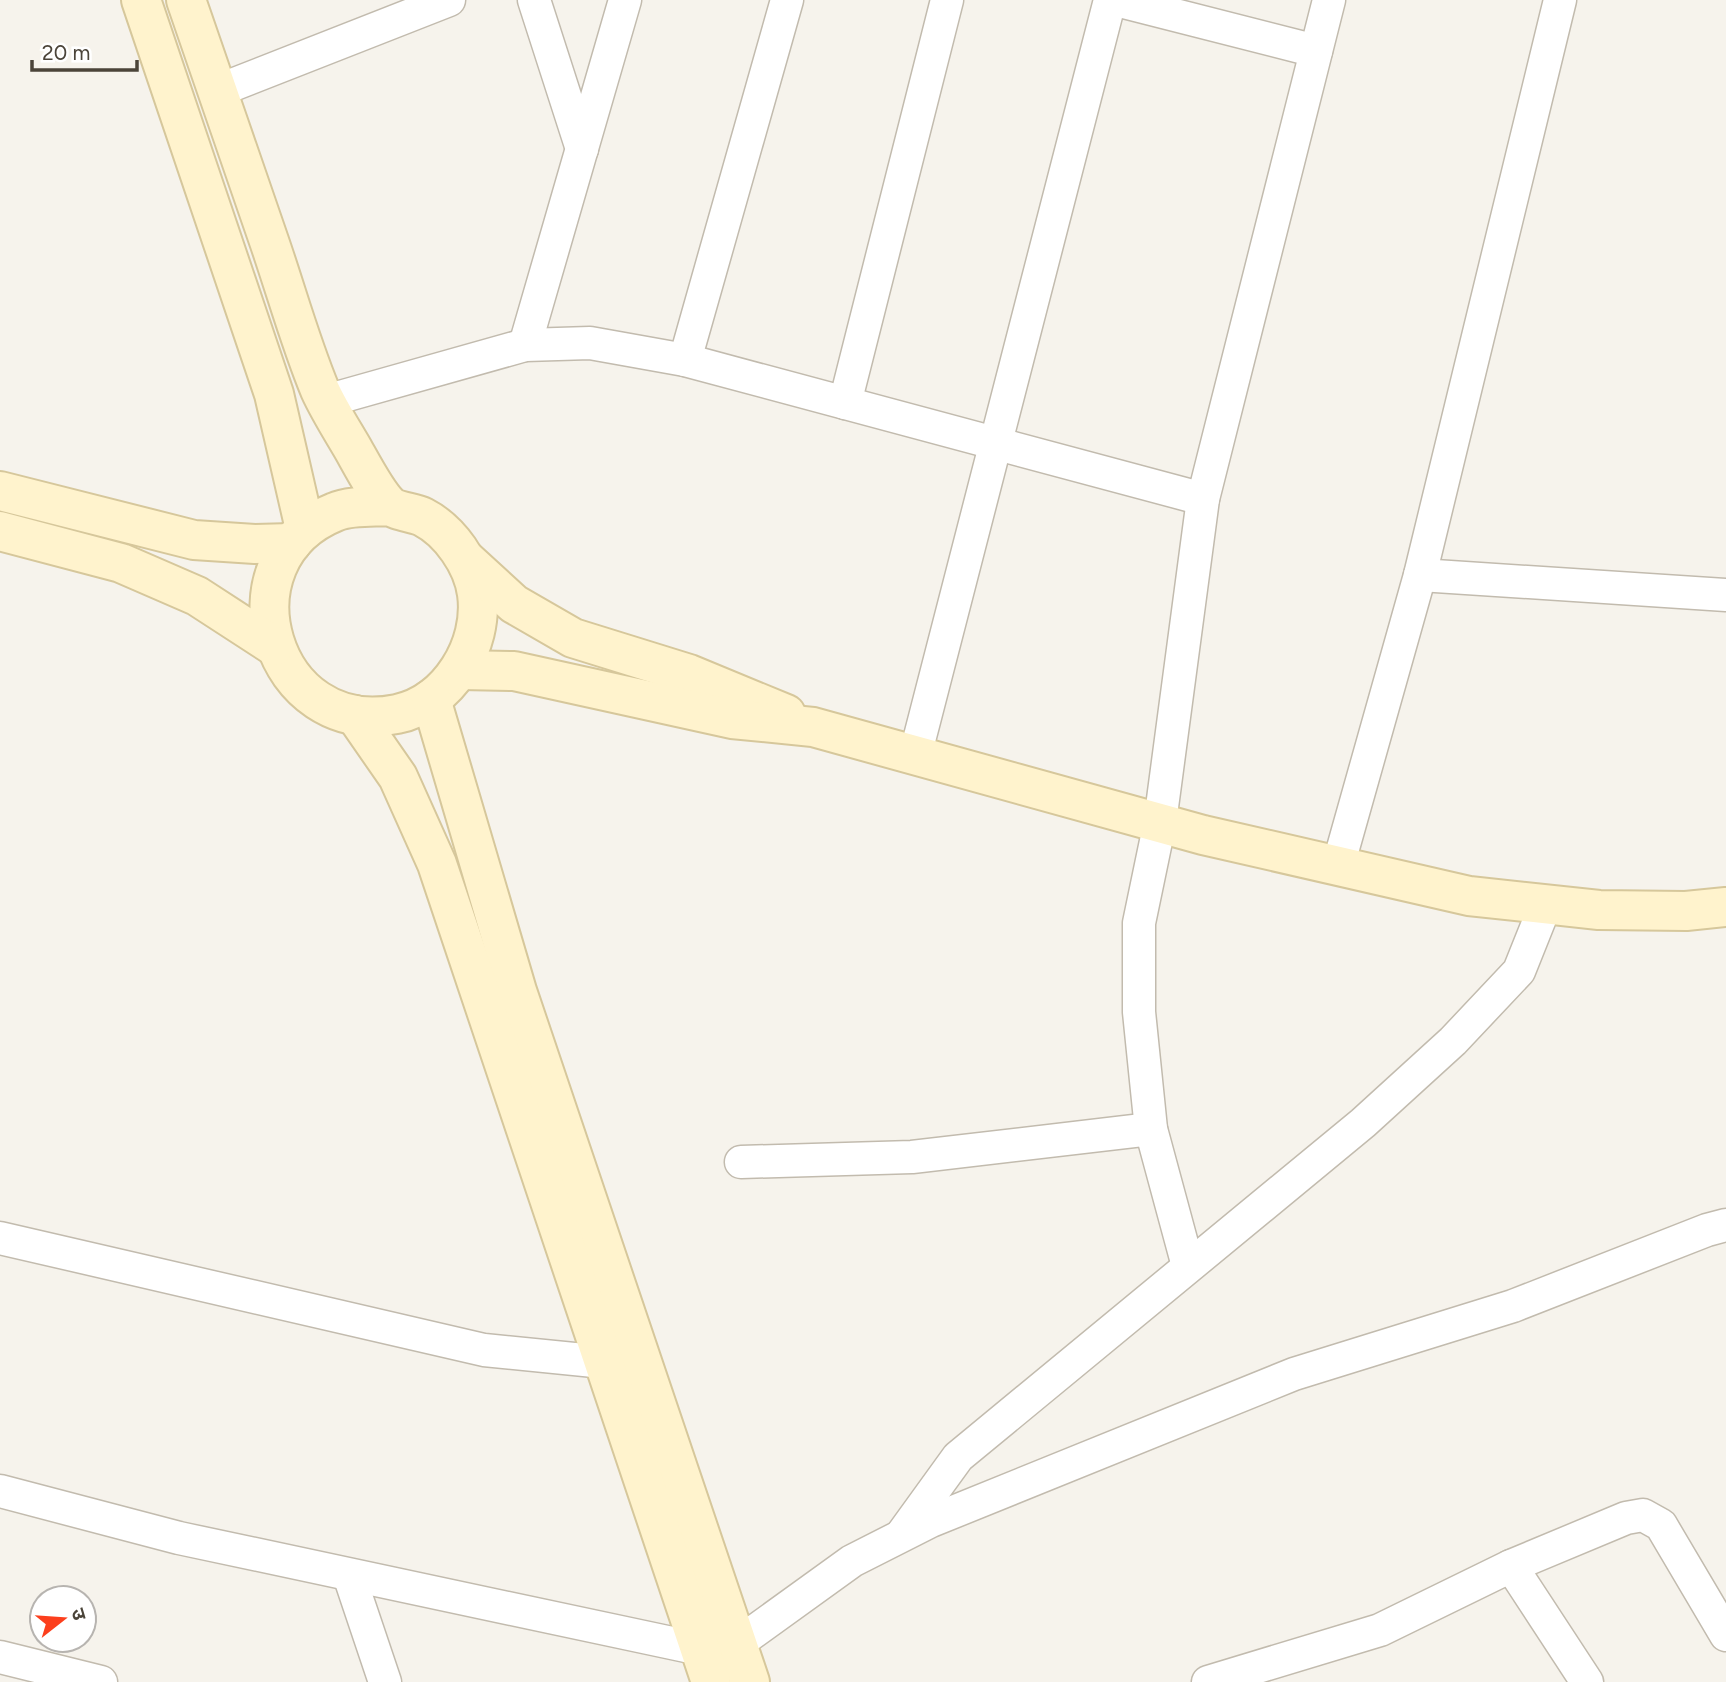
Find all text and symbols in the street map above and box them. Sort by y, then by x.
scale bar [32,28,136,72]
text: 20 m [42,40,90,65]
north arrow [28,1584,98,1654]
text: उ [66,1605,92,1624]

